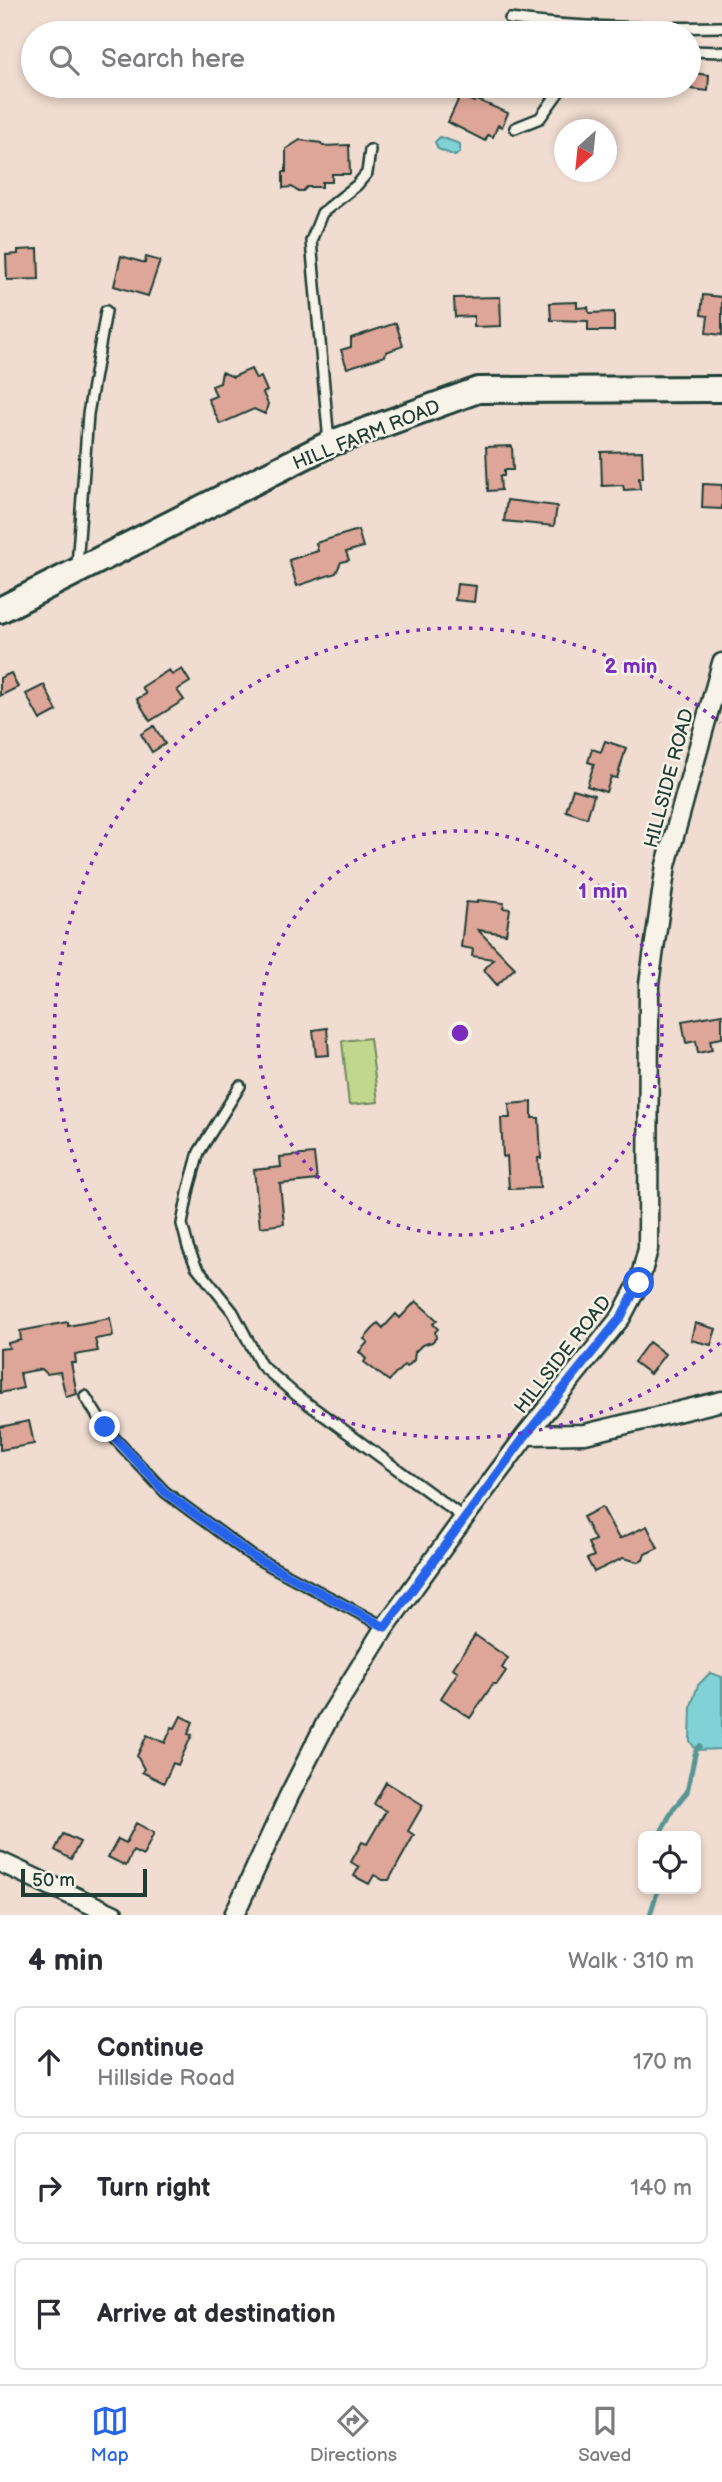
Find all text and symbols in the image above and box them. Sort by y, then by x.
search box [21,21,701,98]
icon: search [45,41,83,79]
text: Search here [101,44,245,75]
north arrow [554,119,617,182]
street label: HILL FARM ROAD [290,395,444,475]
text: 2 min [604,654,658,679]
street label: HILLSIDE ROAD [640,706,699,851]
text: 1 min [578,879,628,904]
centre of rings [448,1021,472,1045]
route start [623,1267,654,1298]
street label: HILLSIDE ROAD [510,1291,616,1419]
route end [89,1411,120,1442]
map controls [638,1831,701,1894]
button: locate [638,1831,701,1894]
scale bar [21,1866,147,1898]
text: 50 m [32,1869,75,1892]
text: 4 min [28,1943,103,1979]
text: Walk · 310 m [568,1947,694,1975]
text: Continue [97,2033,204,2064]
icon: ahead [30,2043,68,2081]
text: 170 m [633,2048,692,2076]
text: Hillside Road [97,2064,235,2092]
icon: right [30,2169,68,2207]
text: Turn right [97,2173,210,2204]
text: 140 m [630,2174,692,2202]
icon: arrive [30,2295,68,2333]
text: Arrive at destination [97,2299,336,2330]
tab: Map [91,2402,129,2467]
tab: Directions [310,2402,397,2467]
tab: Saved [578,2402,631,2467]

